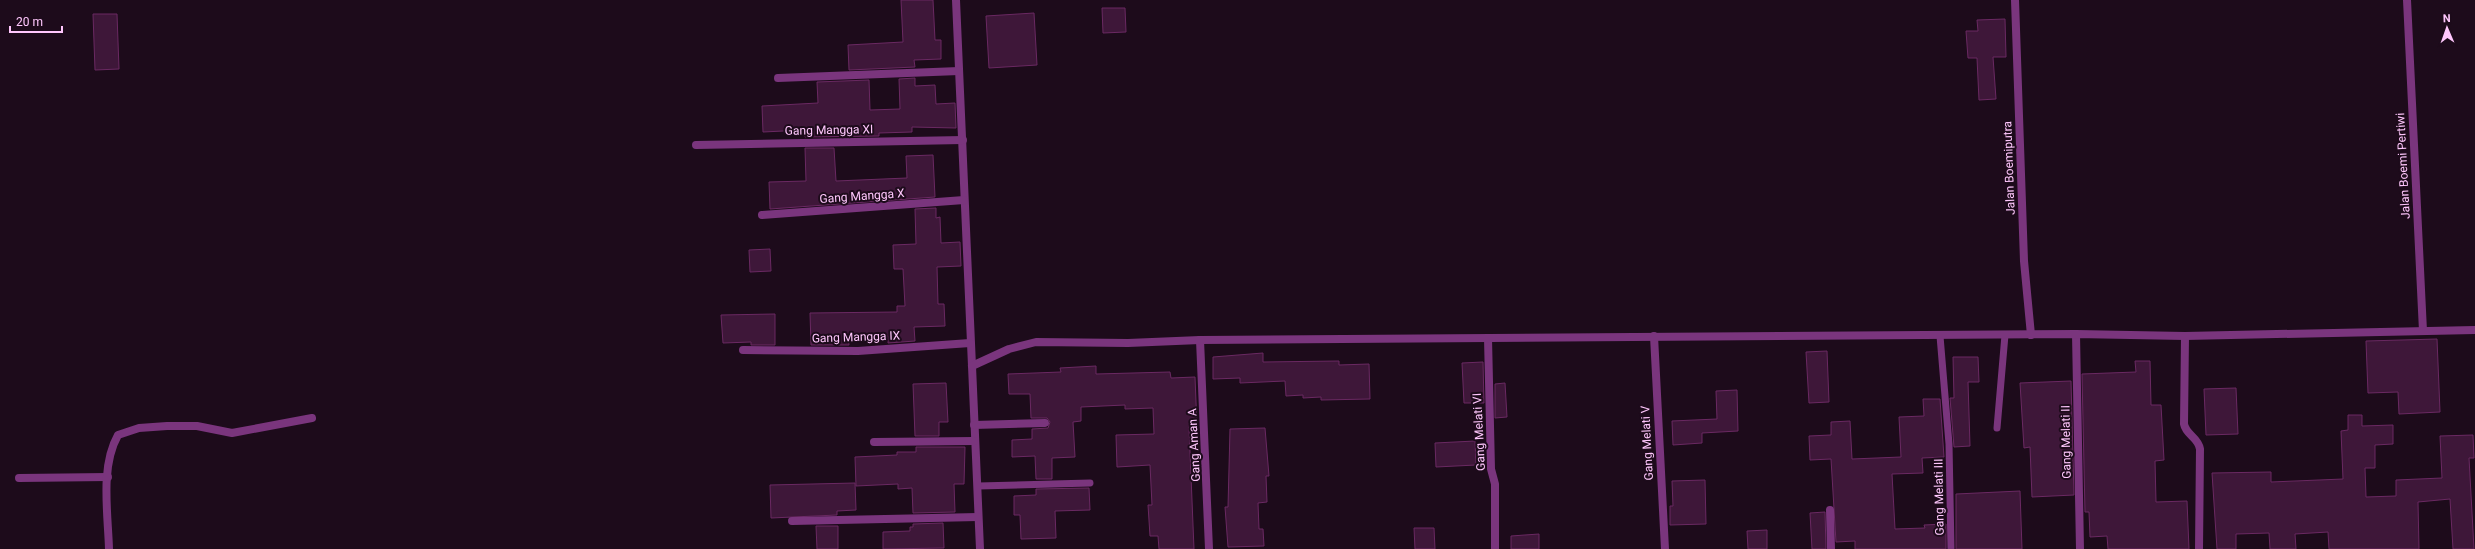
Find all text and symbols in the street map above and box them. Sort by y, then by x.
scale bar [10,8,62,34]
north arrow [2427,8,2467,48]
text: N [2443,12,2451,25]
text: 20 m [16,15,43,29]
street label: Jalan Boemi Pertiwi [2393,112,2413,219]
street label: Jalan Boemiputra [2000,121,2018,215]
street label: Gang Mangga XI [785,122,873,138]
street label: Gang Mangga X [819,186,905,206]
street label: Gang Mangga IX [812,328,901,346]
street label: Gang Melati VI [1470,393,1488,471]
street label: Gang Melati V [1638,405,1656,481]
street label: Gang Melati II [2058,405,2074,479]
street label: Gang Aman A [1185,408,1203,482]
street label: Gang Melati III [1931,458,1947,536]

